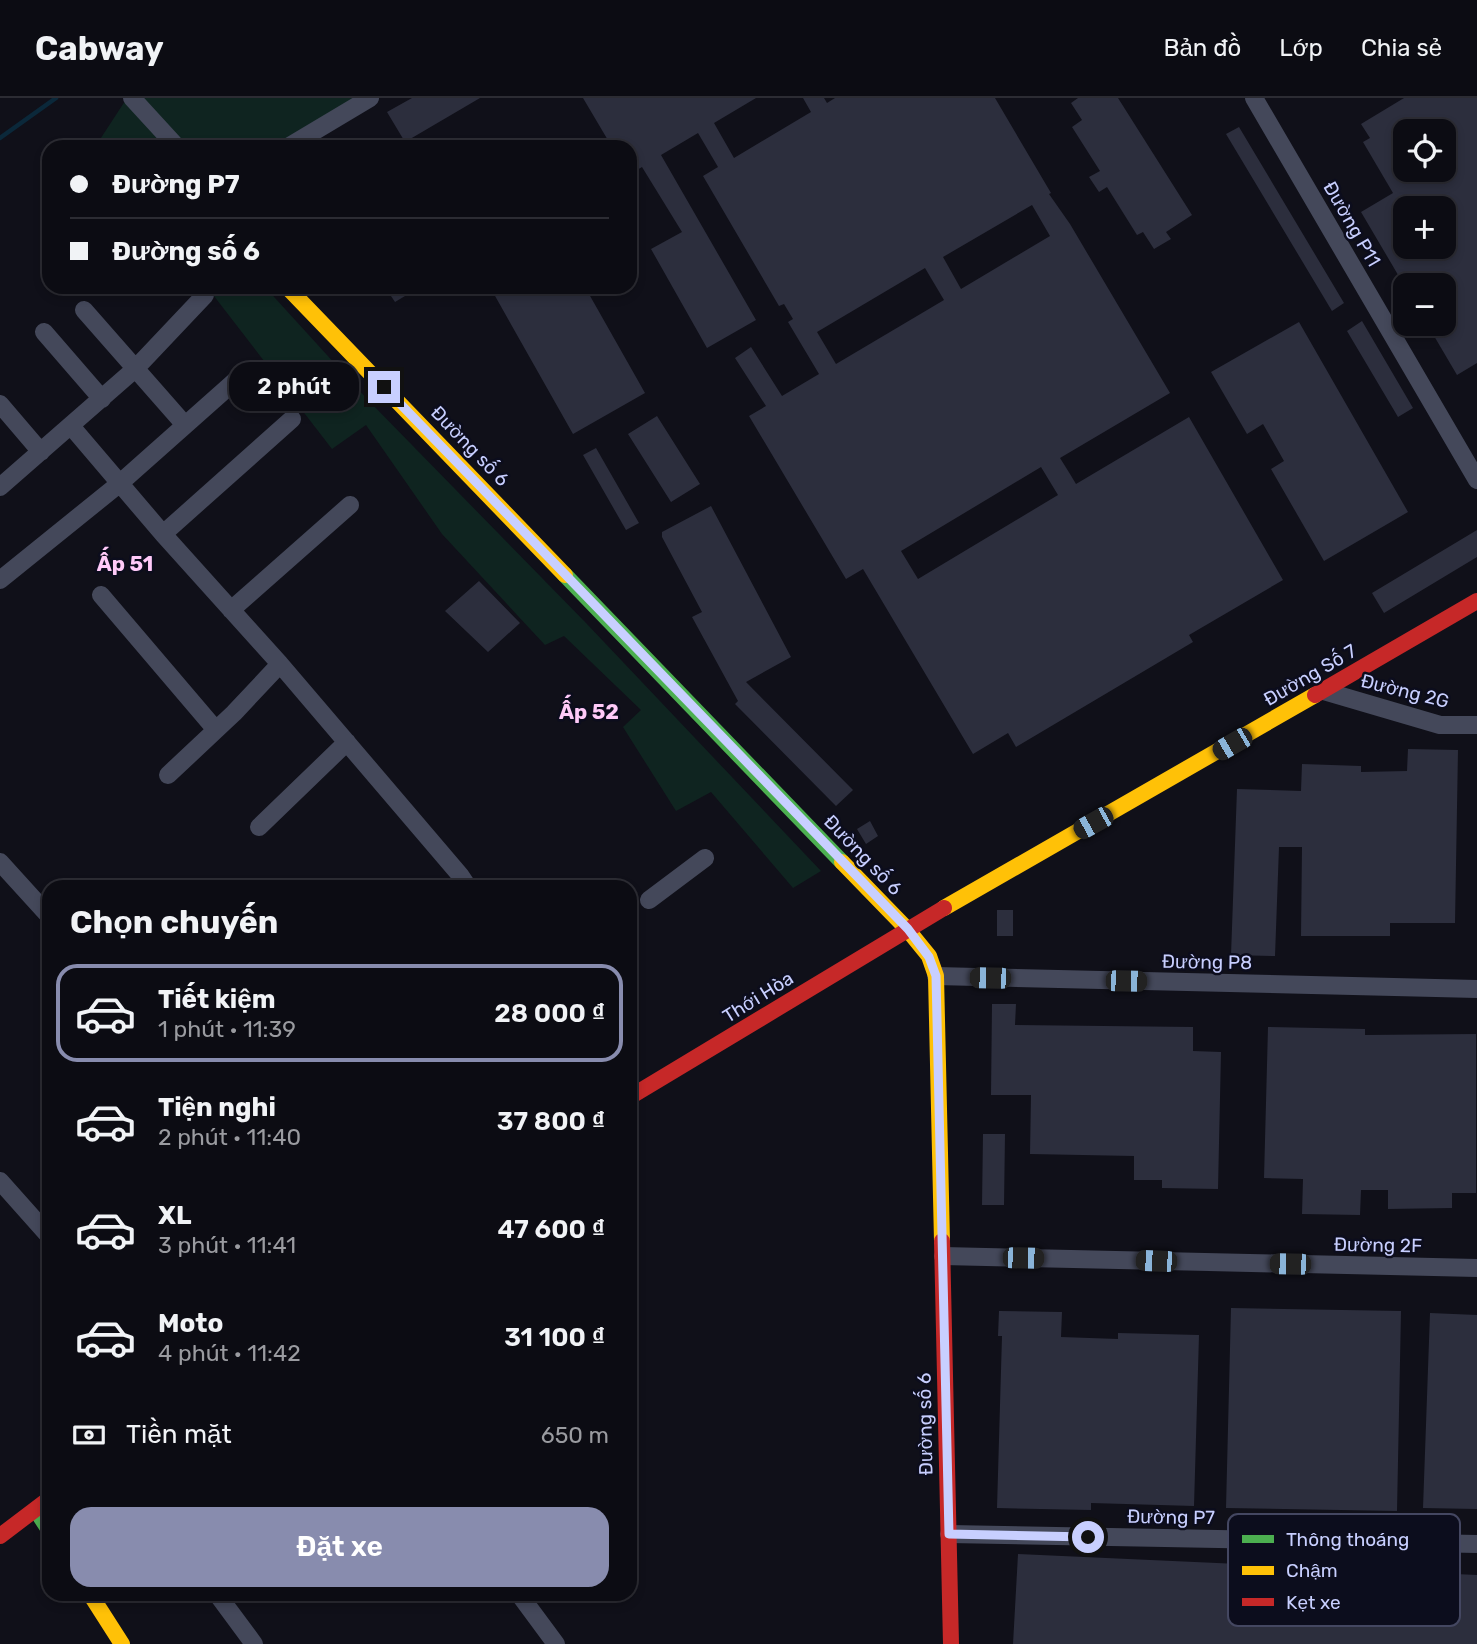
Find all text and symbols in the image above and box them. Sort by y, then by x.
text: Cabway [35,29,164,68]
text: Bản đồ [1163,34,1241,62]
text: Lớp [1279,34,1323,62]
text: Chia sẻ [1361,34,1442,62]
map controls [1393,119,1456,336]
button: locate [1393,119,1456,182]
text: Đường P7 [112,169,240,200]
street label: Đường P11 [1318,177,1386,271]
button: + [1393,196,1456,259]
text: Đường số 6 [112,236,260,267]
button: − [1393,273,1456,336]
callout: 2 phút [230,362,360,412]
route end [368,371,400,403]
text: 2 phút [257,372,331,400]
street label: Đường số 6 [426,401,514,491]
district label: Ấp 51 [97,546,153,576]
street label: Đường Số 7 [1260,639,1361,711]
street label: Đường 2G [1359,669,1451,713]
district label: Ấp 52 [559,694,619,724]
car [1209,724,1256,764]
car [1070,804,1117,842]
street label: Đường số 6 [819,810,907,900]
text: Chọn chuyến [70,903,278,941]
street label: Đường P8 [1162,950,1252,974]
street label: Thới Hòa [718,966,798,1028]
car [969,967,1012,989]
car [1105,970,1148,992]
icon: car [74,982,137,1045]
text: Tiết kiệm [158,984,276,1015]
text: 28 000 ₫ [494,998,605,1029]
text: 1 phút · 11:39 [158,1015,296,1043]
icon: car [74,1090,137,1153]
text: Tiện nghi [158,1092,276,1123]
text: 37 800 ₫ [497,1106,605,1137]
text: 2 phút · 11:40 [158,1123,301,1151]
icon: car [74,1198,137,1261]
text: XL [158,1200,191,1231]
text: 47 600 ₫ [498,1214,605,1245]
text: 3 phút · 11:41 [158,1231,296,1259]
street label: Đường 2F [1334,1233,1422,1257]
car [1002,1247,1045,1269]
car [1135,1250,1178,1272]
car [1269,1253,1312,1275]
icon: car [74,1306,137,1369]
text: Moto [158,1308,223,1339]
text: 31 100 ₫ [504,1322,605,1353]
text: 4 phút · 11:42 [158,1339,301,1367]
street label: Đường số 6 [913,1372,937,1476]
icon: cash [70,1416,108,1454]
text: Tiền mặt [126,1419,232,1450]
text: 650 m [541,1421,609,1449]
street label: Đường P7 [1127,1505,1215,1529]
button: Đặt xe [70,1507,609,1587]
legend [1228,1514,1460,1626]
route start [1072,1521,1104,1553]
text: Thông thoáng [1286,1528,1409,1551]
text: Chậm [1286,1559,1338,1582]
text: Kẹt xe [1286,1591,1341,1614]

